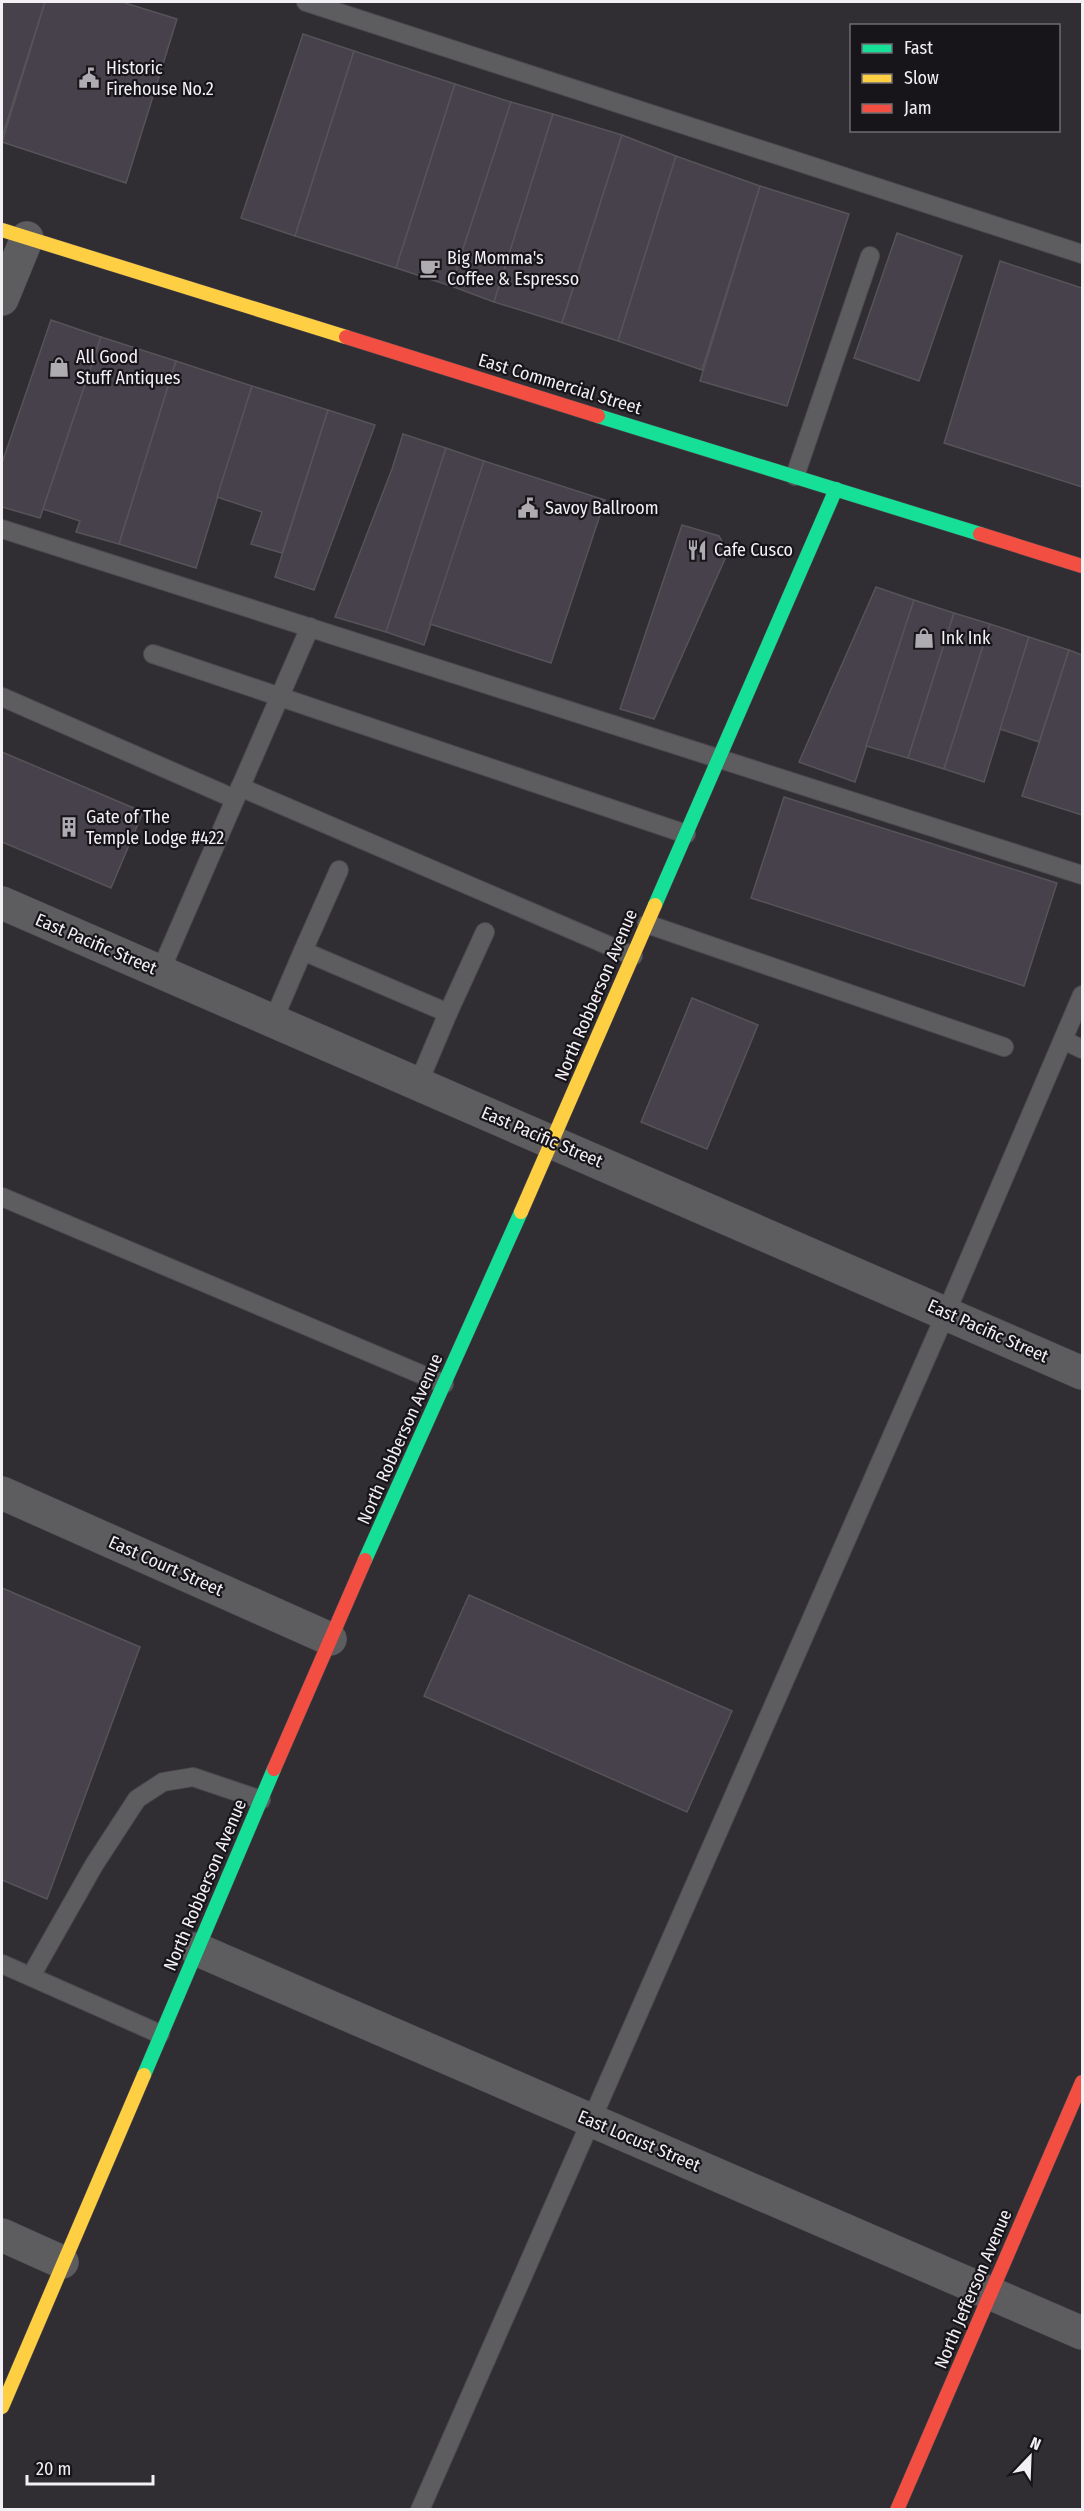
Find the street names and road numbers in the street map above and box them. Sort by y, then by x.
street label: East Commercial Street [476,349,644,419]
street label: North Robberson Avenue [550,906,642,1084]
street label: East Pacific Street [32,909,160,980]
street label: East Pacific Street [478,1102,606,1173]
street label: East Pacific Street [924,1295,1052,1368]
street label: North Robberson Avenue [352,1350,448,1528]
street label: East Court Street [105,1531,227,1601]
street label: North Robberson Avenue [159,1796,251,1974]
street label: East Locust Street [574,2105,704,2177]
street label: North Jefferson Avenue [930,2206,1017,2372]

